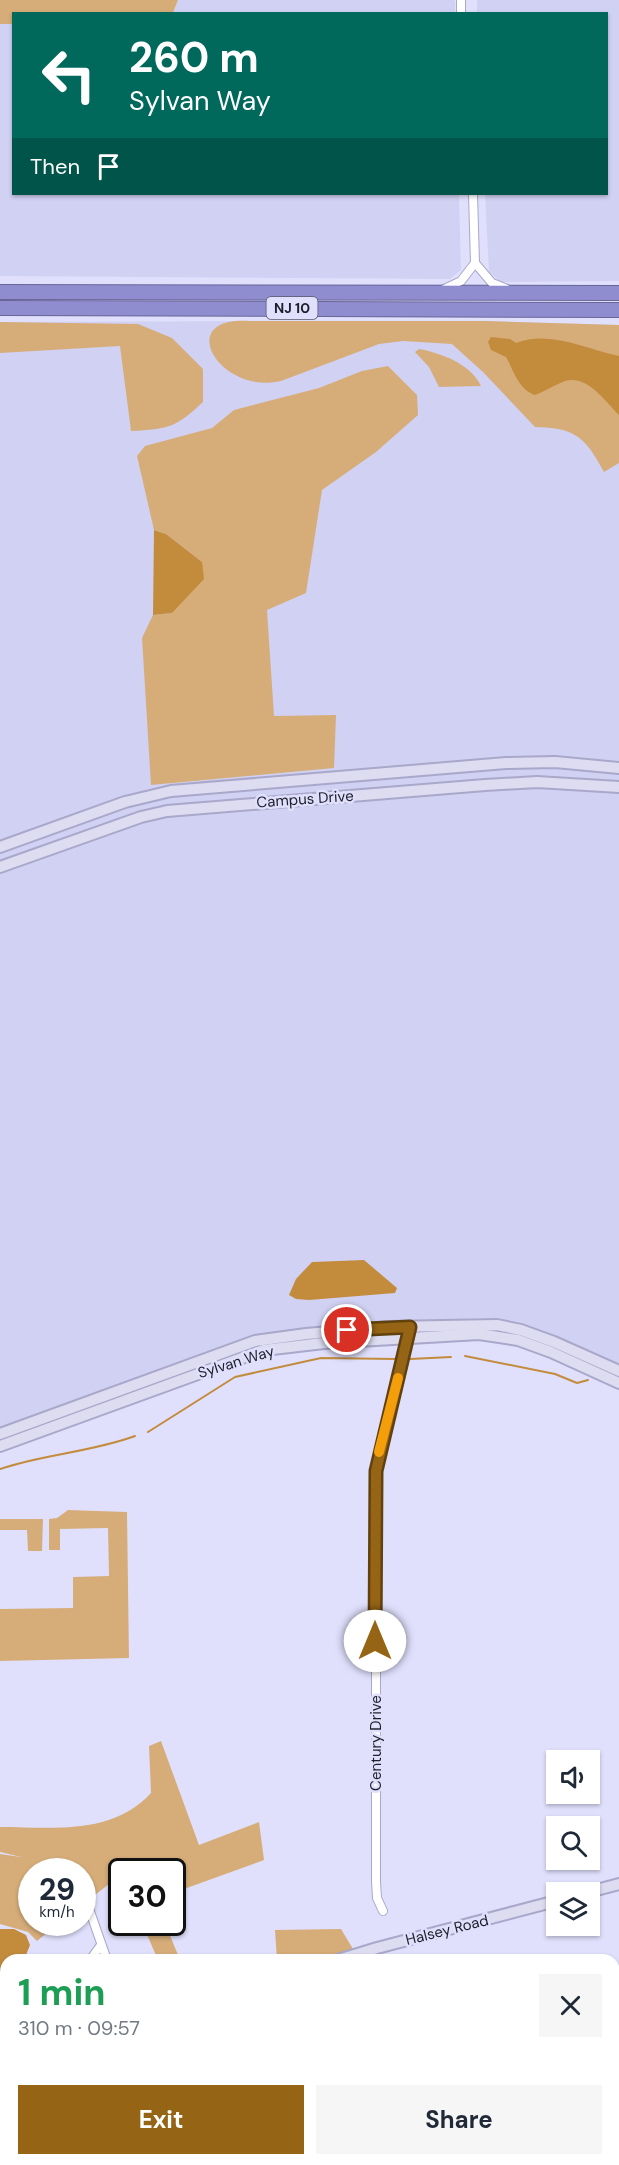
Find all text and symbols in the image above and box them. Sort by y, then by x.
text: 260 m [129,30,259,85]
icon: left [30,36,108,114]
text: Sylvan Way [129,83,271,118]
icon: arrive [92,150,125,183]
text: Then [30,152,80,181]
road number: NJ 10 [266,297,318,319]
street label: Campus Drive [256,786,354,812]
pin [321,1304,372,1355]
icon: arrive [330,1313,363,1346]
street label: Sylvan Way [195,1341,277,1383]
position arrow [343,1609,407,1673]
street label: Century Drive [366,1695,386,1791]
map controls [546,1750,600,1936]
button: sound [546,1750,600,1804]
button: search [546,1816,600,1870]
speed limit sign: 30 [108,1858,186,1936]
text: 29 [39,1870,75,1909]
button: layers [546,1882,600,1936]
text: km/h [39,1902,75,1922]
street label: Halsey Road [403,1910,491,1950]
text: 1 min [18,1969,106,2016]
button: close [539,1974,602,2037]
text: 310 m · 09:57 [18,2015,140,2041]
button: Exit [18,2085,304,2154]
button: Share [316,2085,602,2154]

